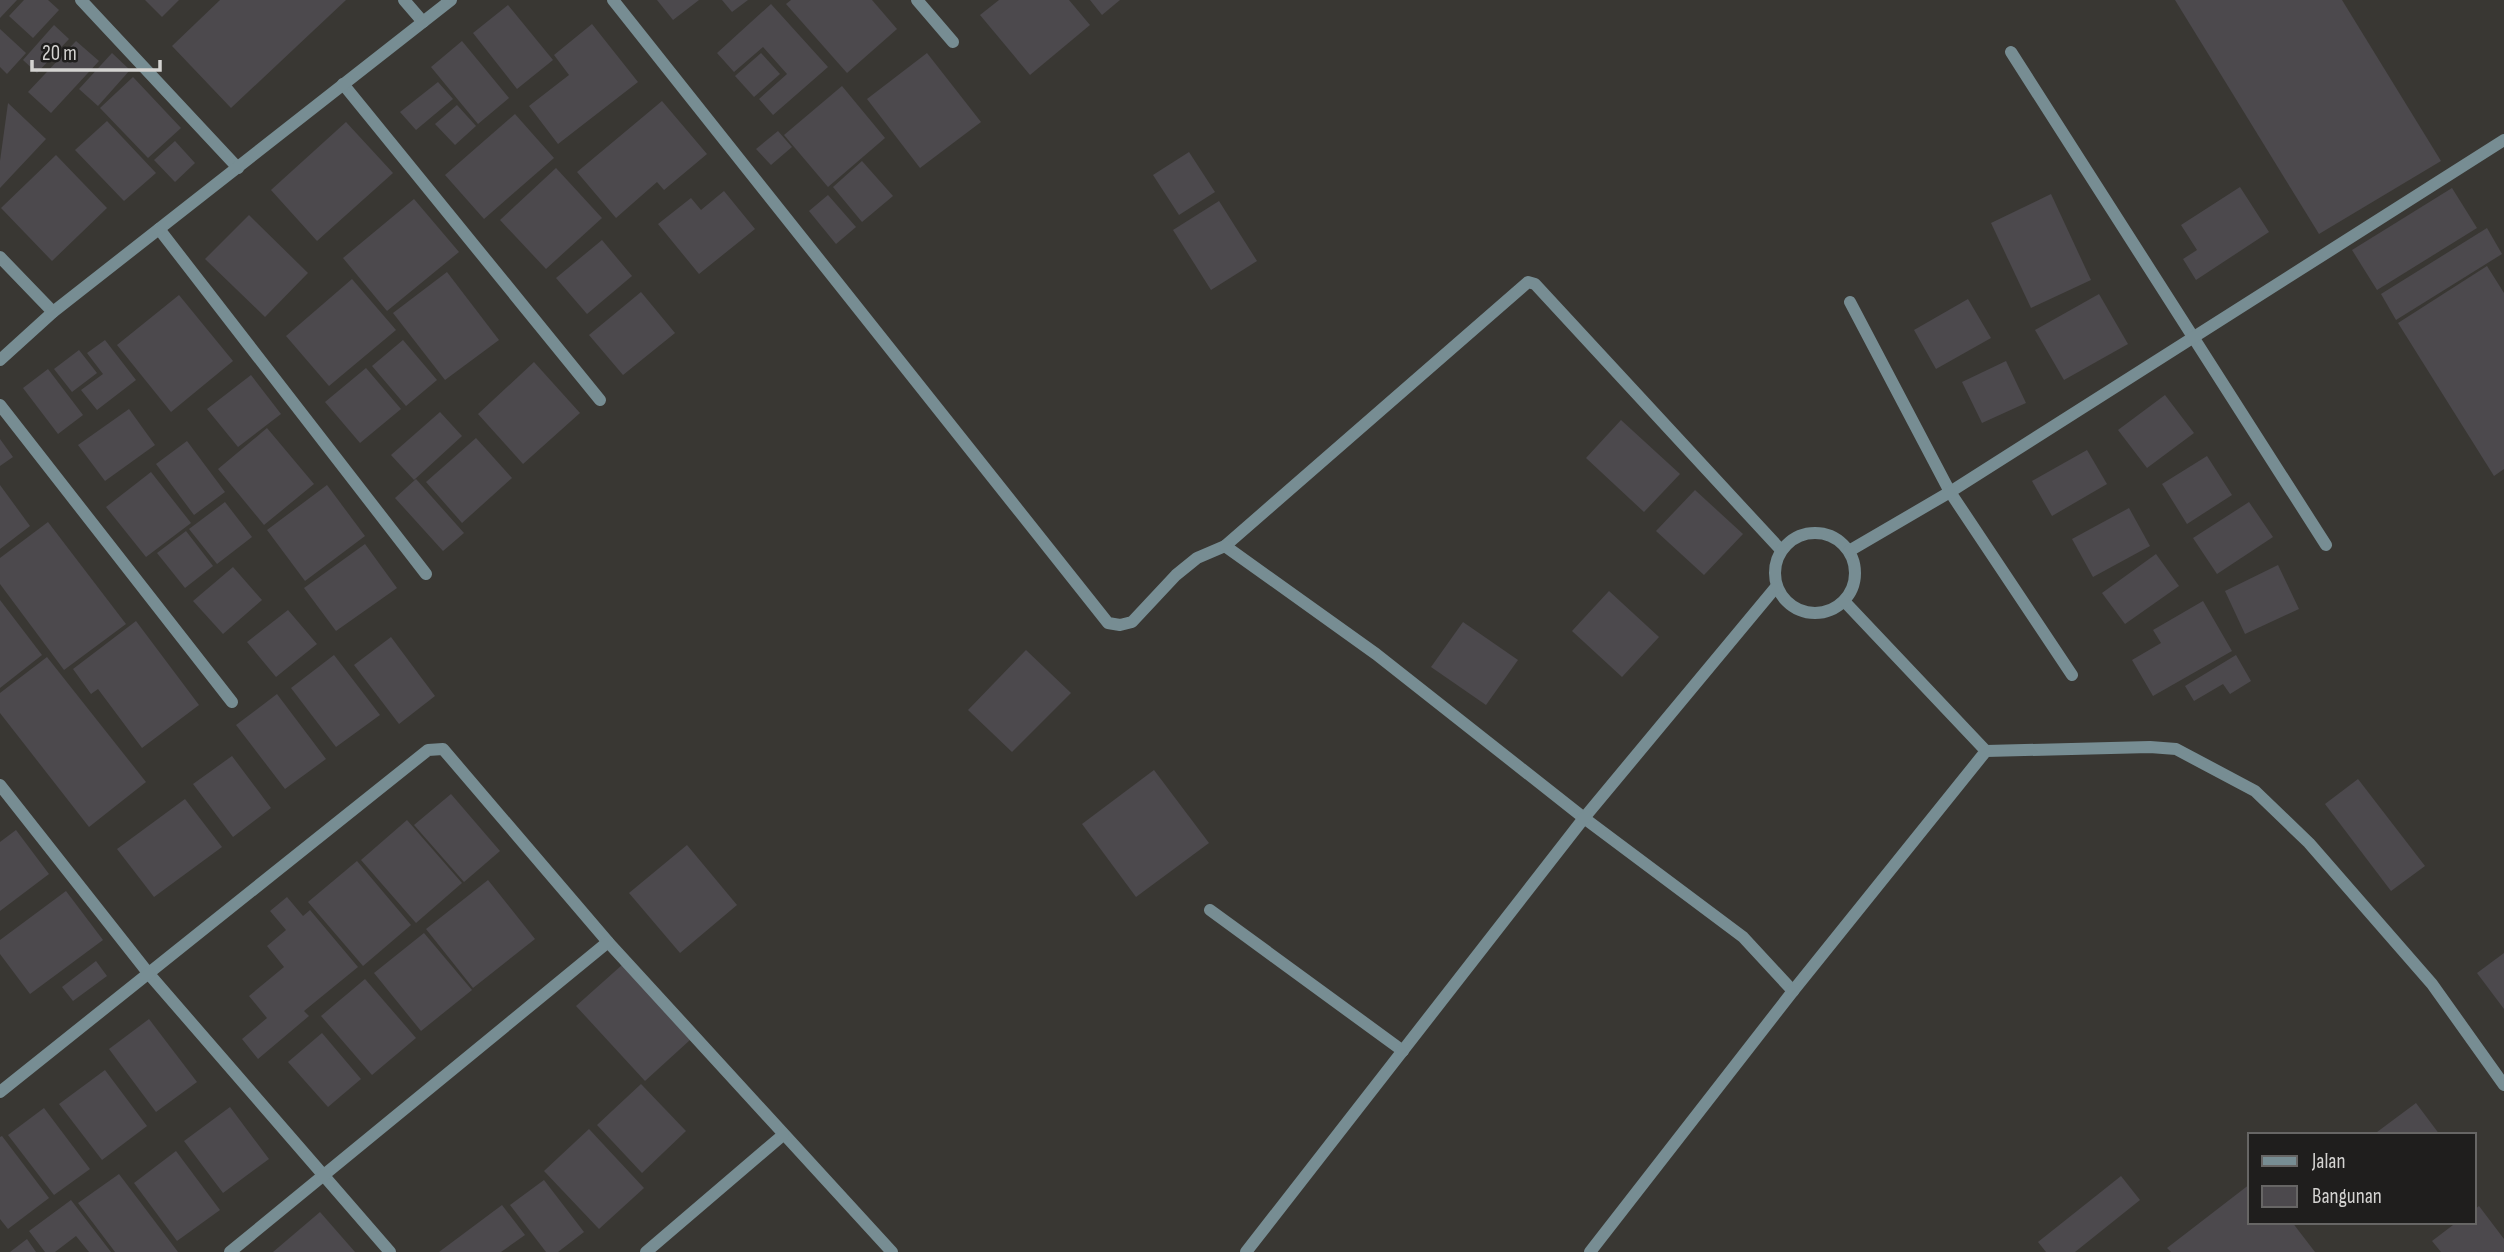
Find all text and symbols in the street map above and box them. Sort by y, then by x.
scale bar [32,28,159,72]
text: 20 m [42,41,77,66]
legend [2248,1133,2476,1224]
text: Jalan [2311,1149,2345,1174]
text: Bangunan [2312,1184,2382,1209]

